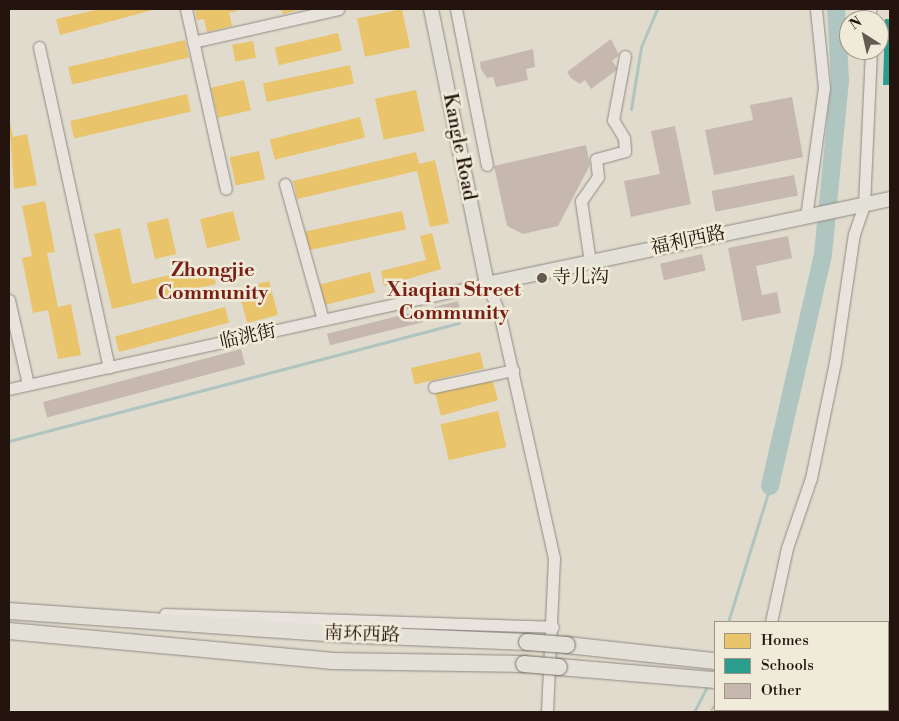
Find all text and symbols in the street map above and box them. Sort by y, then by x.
north arrow [839,10,889,60]
text: N [846,13,866,34]
street label: Kangle Road [437,92,481,202]
street label: 福利西路 [648,222,728,260]
district label: Zhongjie Community [158,258,268,305]
place label: 寺儿沟 [552,267,609,289]
marker: 寺儿沟 [536,272,548,284]
district label: Xiaqian Street Community [387,279,521,326]
street label: 临洮街 [218,320,278,354]
legend [714,621,889,711]
street label: 南环西路 [324,622,400,648]
text: Homes [761,631,809,650]
text: Schools [761,656,814,675]
text: Other [761,681,801,700]

